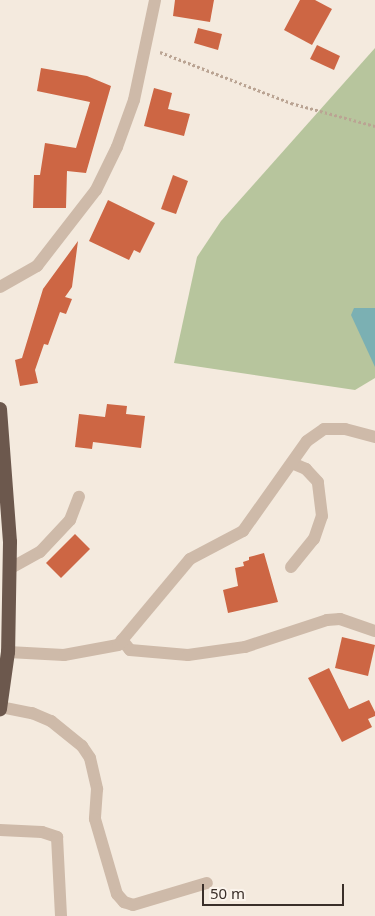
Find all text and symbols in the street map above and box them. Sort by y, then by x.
scale bar [205,874,348,906]
text: 50 m [210,883,245,903]

